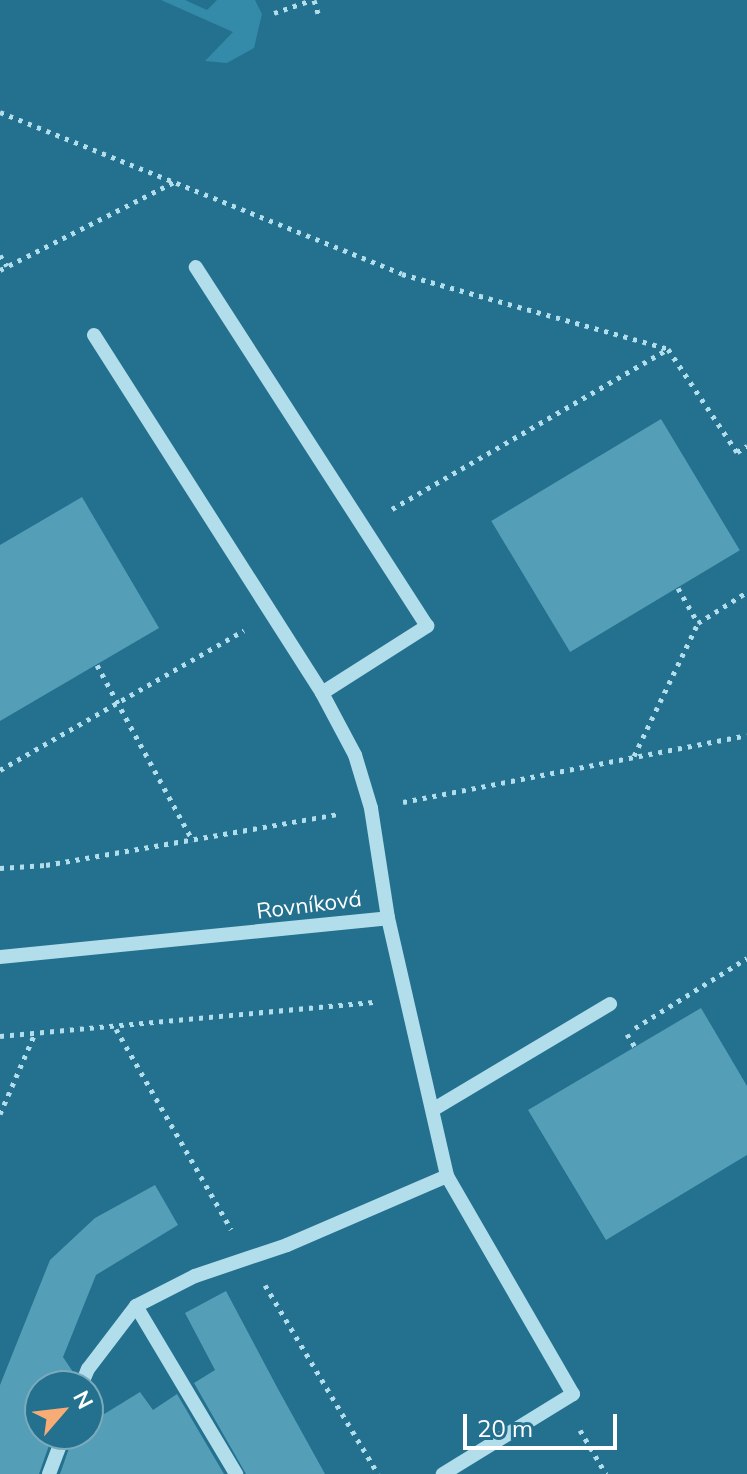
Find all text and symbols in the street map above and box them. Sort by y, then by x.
street label: Rovníková [255,885,363,925]
north arrow [24,1370,104,1450]
text: N [67,1386,100,1414]
scale bar [467,1398,621,1448]
text: 20 m [477,1413,533,1443]

